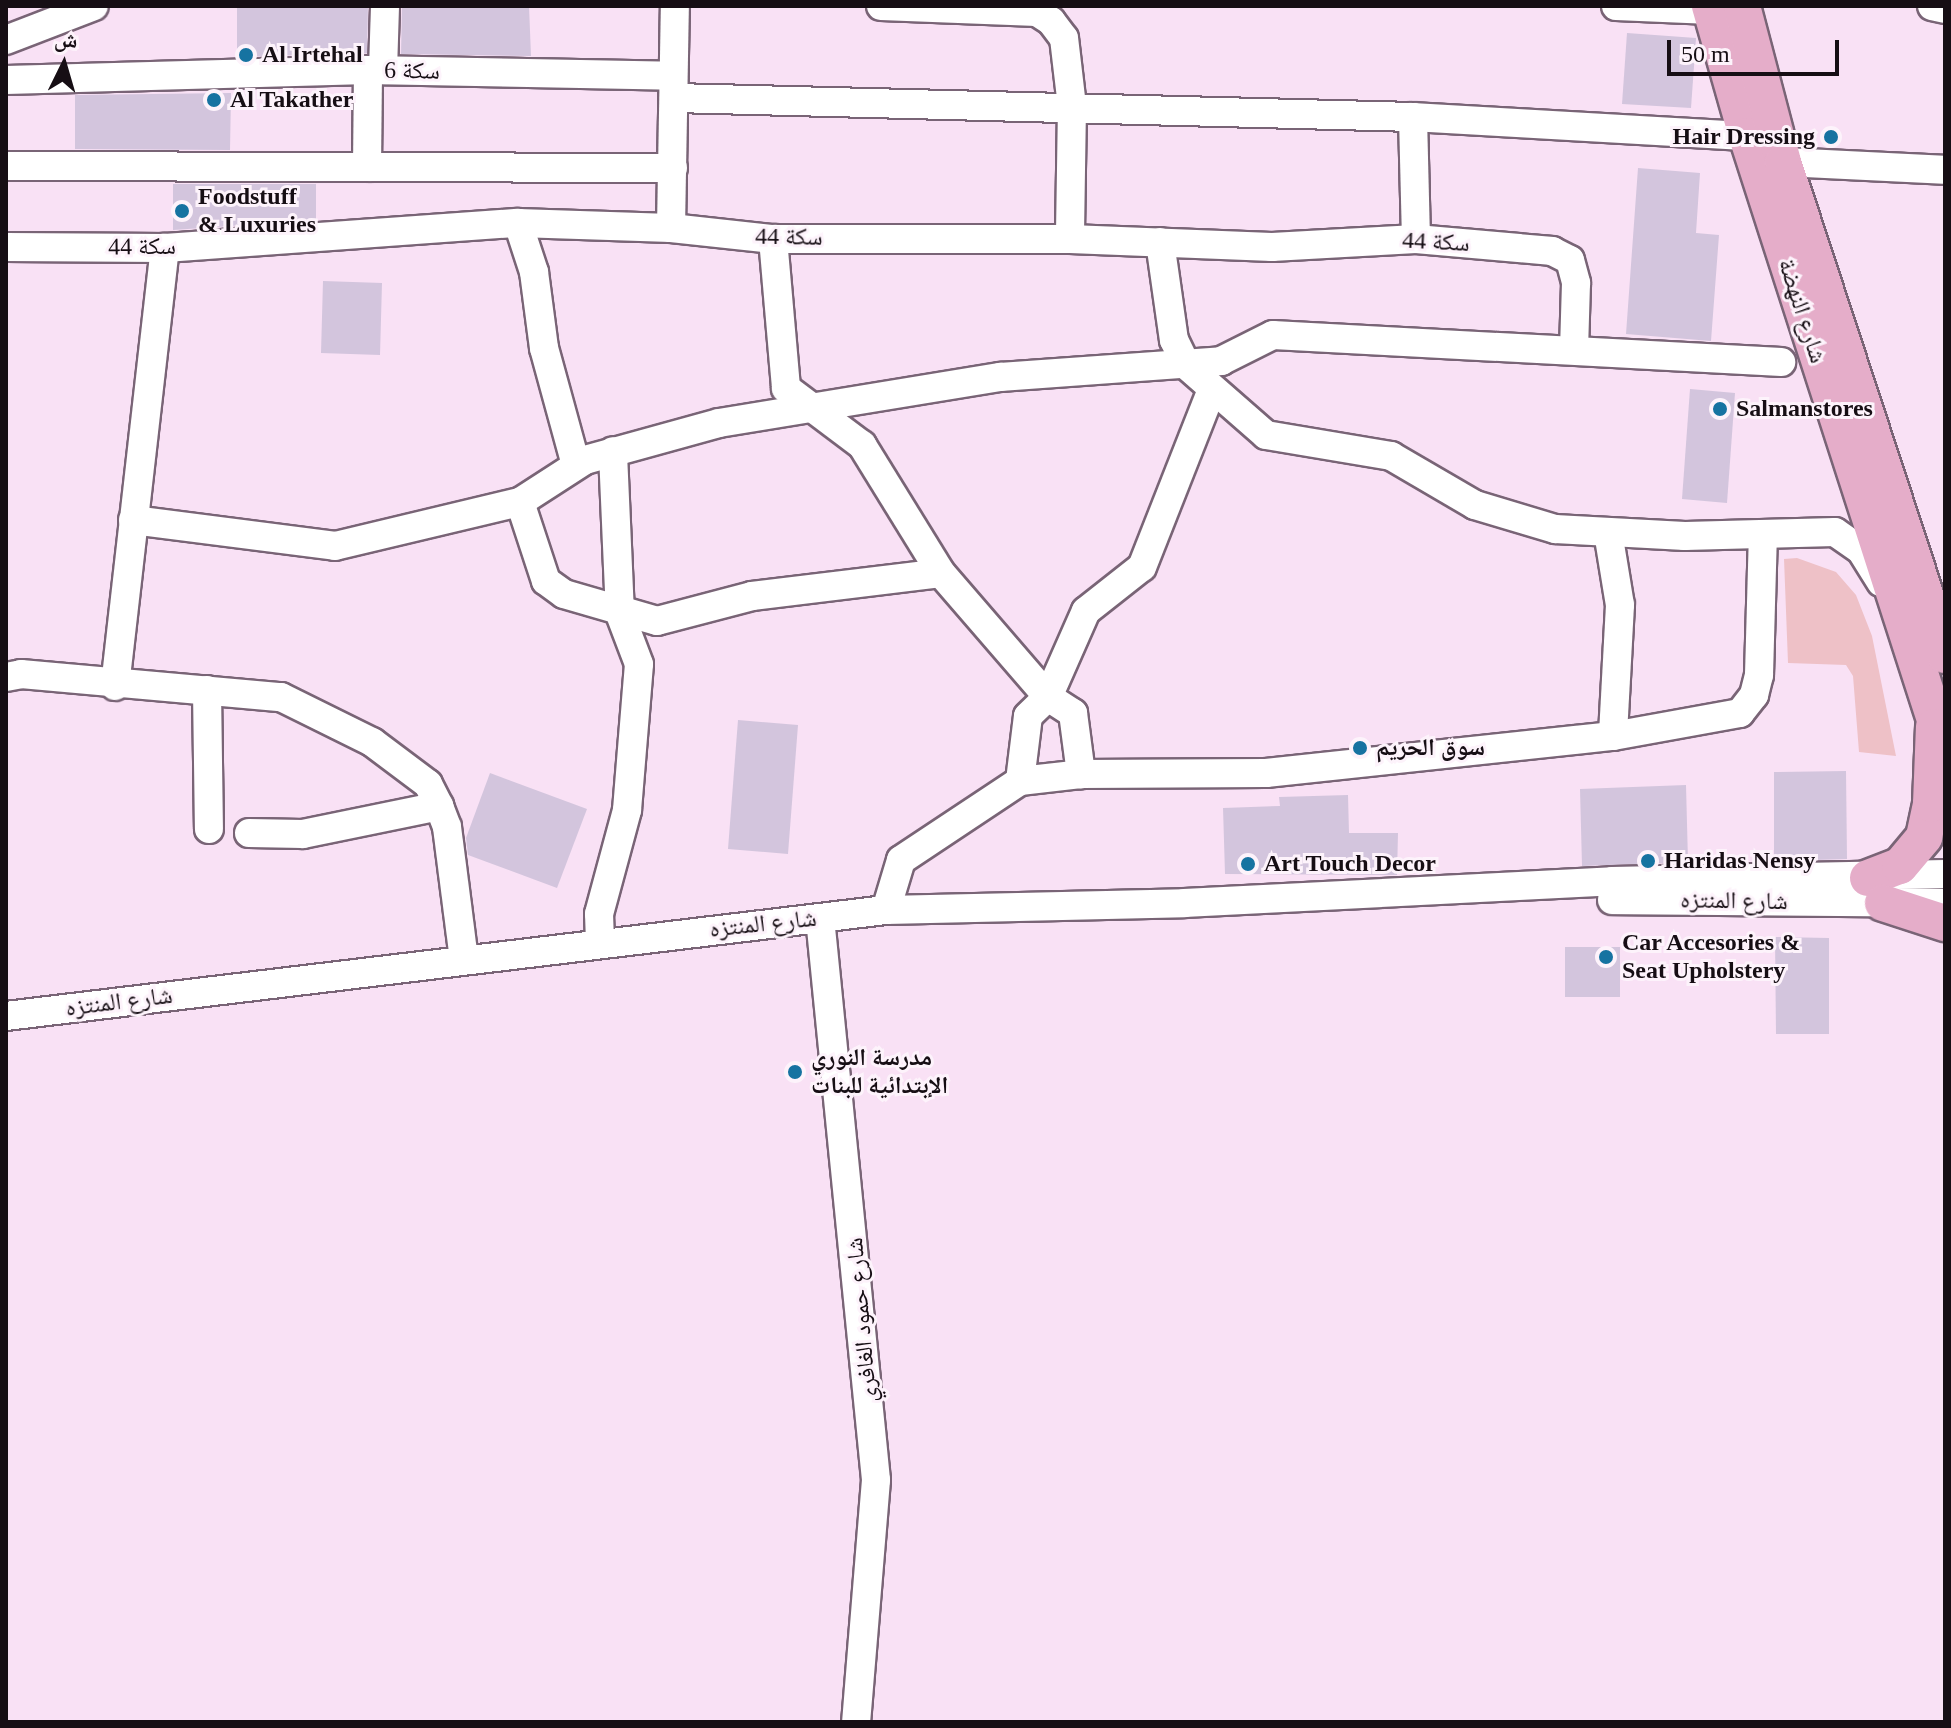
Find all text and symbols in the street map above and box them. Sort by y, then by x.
north arrow [24,24,104,104]
scale bar [1671,24,1843,74]
text: ش [53,26,79,53]
place label: Al Irtehal [262,41,363,69]
text: 50 m [1681,41,1730,67]
marker: Al Irtehal [237,46,255,64]
street label: سكة 6 [384,56,440,86]
place label: Al Takather [230,86,354,114]
marker: Al Takather [205,91,223,109]
place label: Hair Dressing [1672,123,1815,151]
marker: Hair Dressing [1822,128,1840,146]
place label: Foodstuff & Luxuries [198,183,316,239]
marker: Foodstuff & Luxuries [173,202,191,220]
street label: سكة 44 [755,222,823,252]
street label: سكة 44 [1401,226,1471,258]
street label: سكة 44 [108,232,176,262]
street label: شارع النهضة [1772,255,1832,367]
place label: Salmanstores [1736,395,1873,423]
marker: Salmanstores [1711,400,1729,418]
place label: سوق الحريم [1376,734,1485,762]
marker: سوق الحريم [1351,739,1369,757]
place label: Haridas Nensy [1664,847,1815,875]
place label: Art Touch Decor [1264,850,1436,878]
marker: Haridas Nensy [1639,852,1657,870]
marker: Art Touch Decor [1239,855,1257,873]
street label: شارع المنتزه [1680,886,1788,916]
street label: شارع المنتزه [708,904,818,944]
place label: Car Accesories & Seat Upholstery [1622,929,1802,985]
marker: Car Accesories & Seat Upholstery [1597,948,1615,966]
street label: شارع المنتزه [64,981,174,1023]
place label: مدرسة النوري الإبتدائية للبنات [811,1044,948,1100]
marker: مدرسة النوري الإبتدائية للبنات [786,1063,804,1081]
street label: شارع حمود الغافري [840,1236,884,1404]

